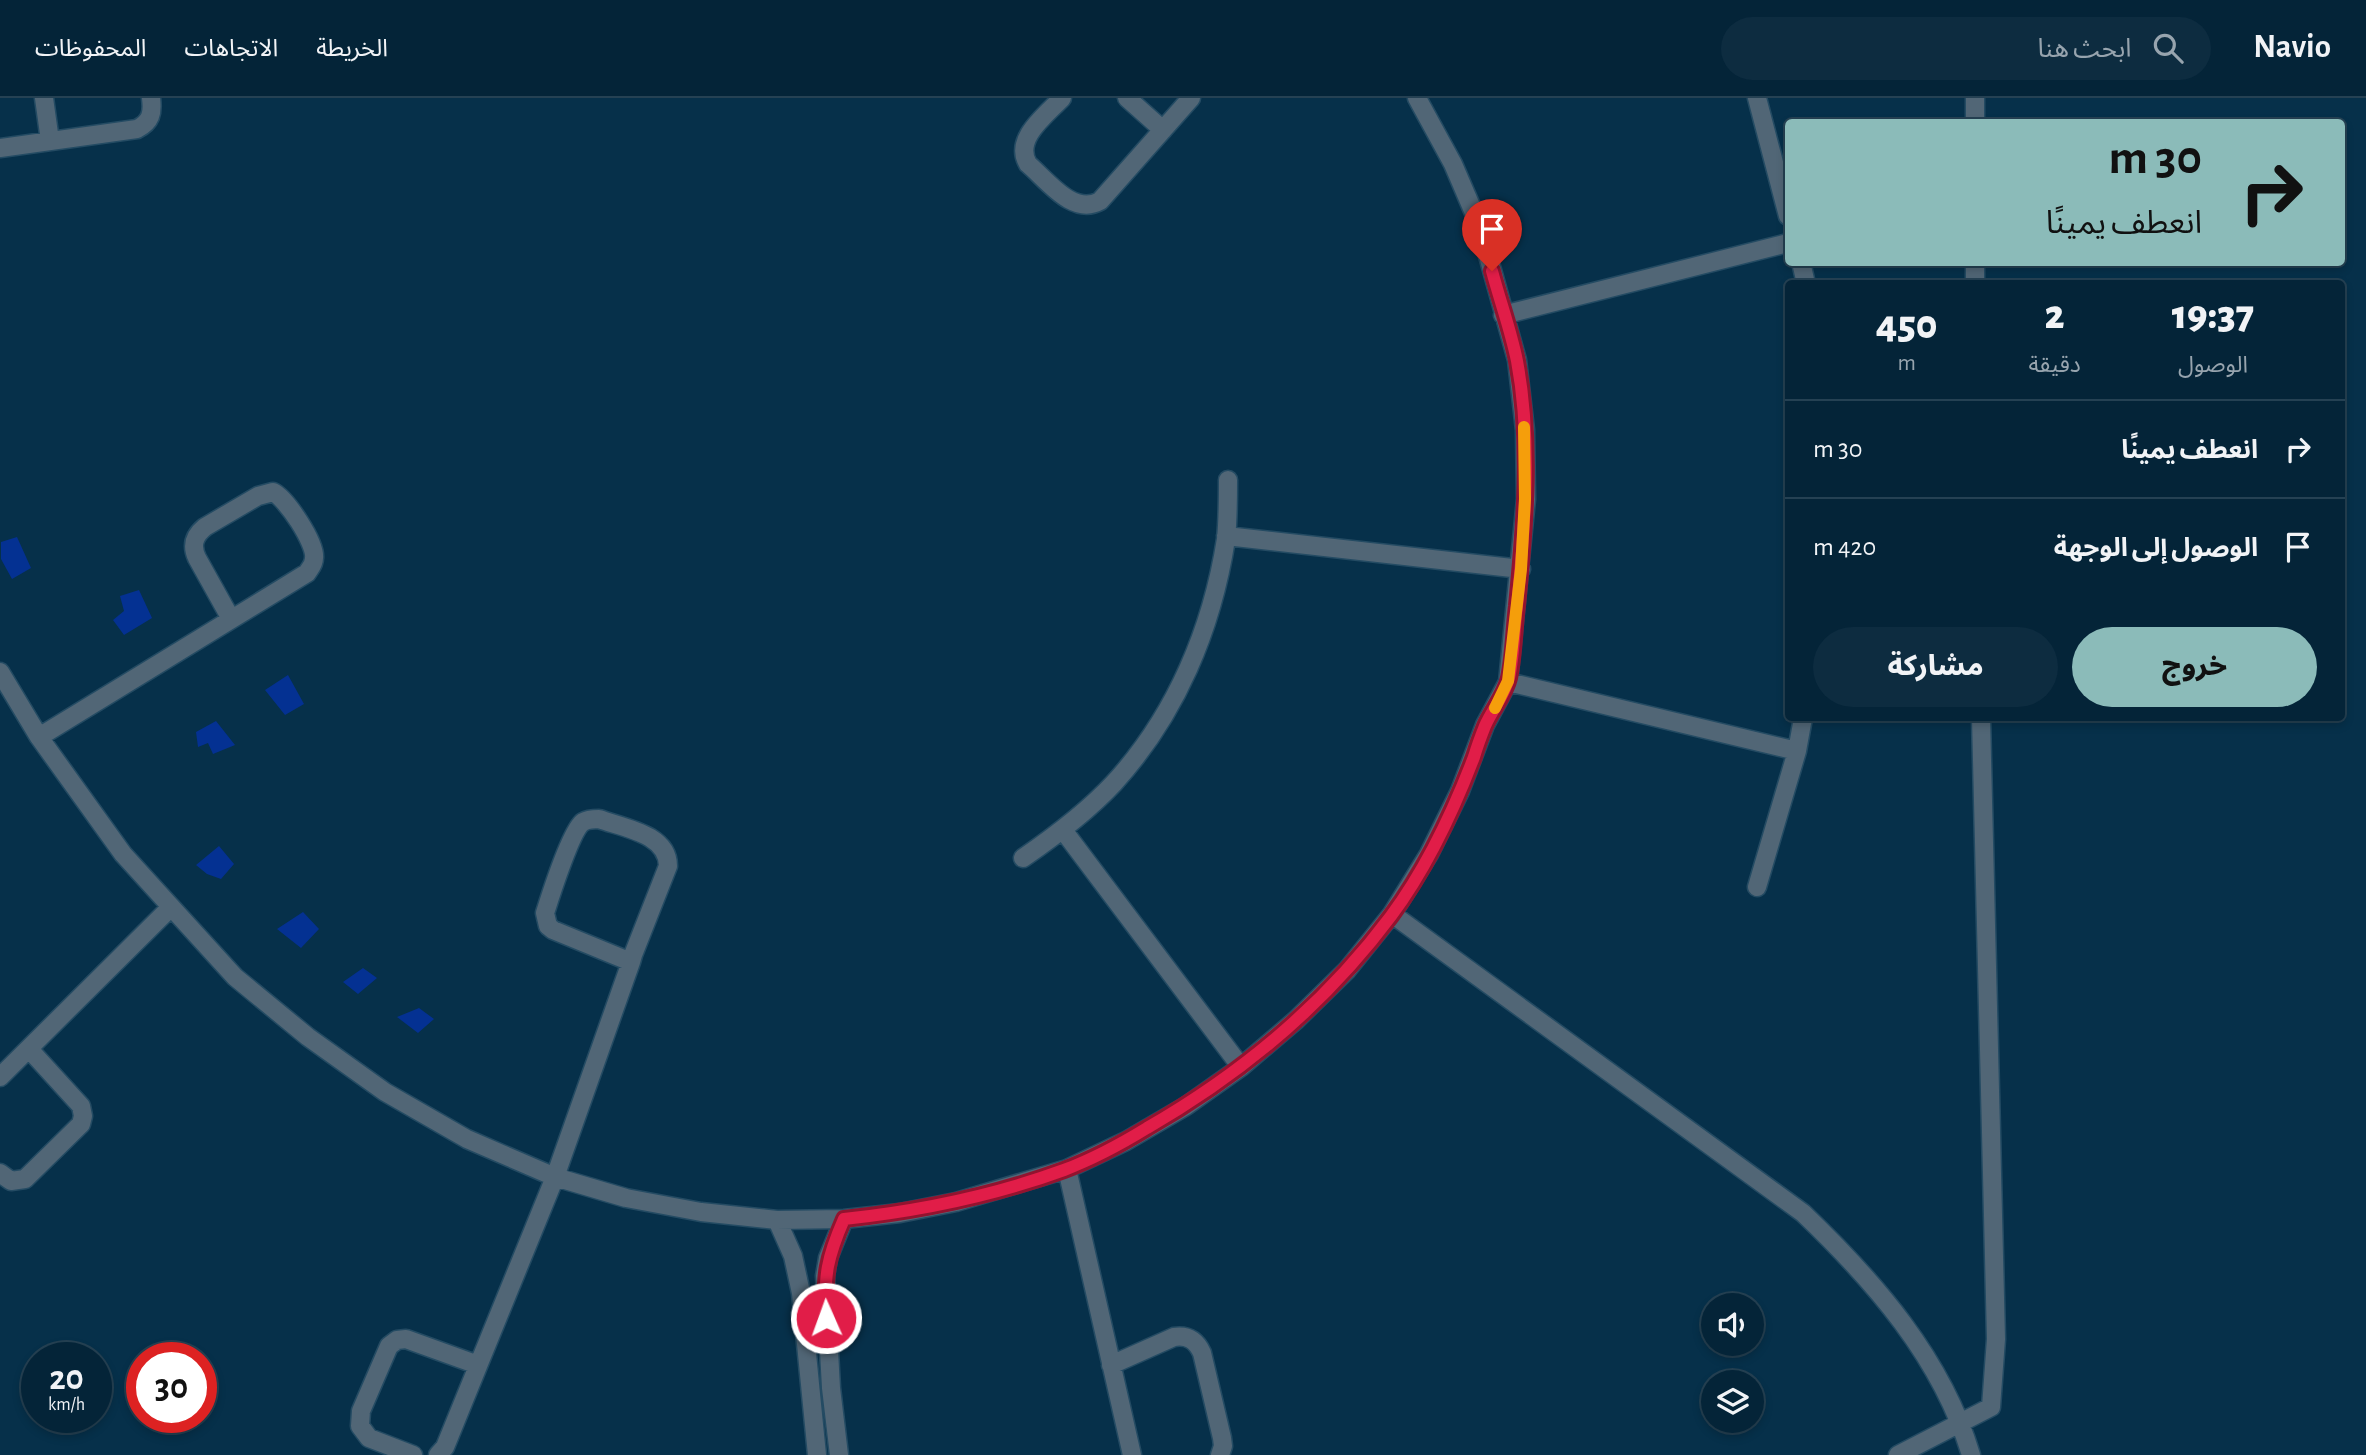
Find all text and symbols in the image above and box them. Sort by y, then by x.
search box [1721,17,2211,80]
icon: search [2149,29,2187,67]
text: Navio [2253,31,2331,64]
text: ابحث هنا [2037,36,2131,62]
text: المحفوظات [35,37,146,61]
text: الاتجاهات [184,37,278,61]
text: الخريطة [316,37,388,61]
text: 30 m [2108,134,2202,183]
icon: right [2226,147,2317,238]
pin [1462,199,1522,271]
text: انعطف يمينًا [2046,207,2202,239]
icon: arrive [1473,210,1511,248]
text: 2 [2045,294,2065,336]
text: 19:37 [2172,294,2254,336]
text: 450 [1876,304,1938,346]
text: m [1898,352,1916,375]
text: دقيقة [2028,354,2081,377]
text: الوصول [2178,354,2248,377]
icon: right [2279,430,2317,468]
text: 30 m [1813,436,1863,462]
text: انعطف يمينًا [2121,437,2258,463]
icon: arrive [2279,528,2317,566]
text: 420 m [1813,534,1876,560]
text: الوصول إلى الوجهة [2054,535,2258,561]
button: مشاركة [1813,627,2058,707]
button: خروج [2072,627,2317,707]
position arrow [789,1281,863,1355]
map controls [1701,1293,1764,1433]
button: sound [1701,1293,1764,1356]
speed limit sign: 30 [126,1342,217,1433]
text: 20 [49,1361,84,1396]
button: layers [1701,1370,1764,1433]
text: km/h [48,1396,85,1414]

